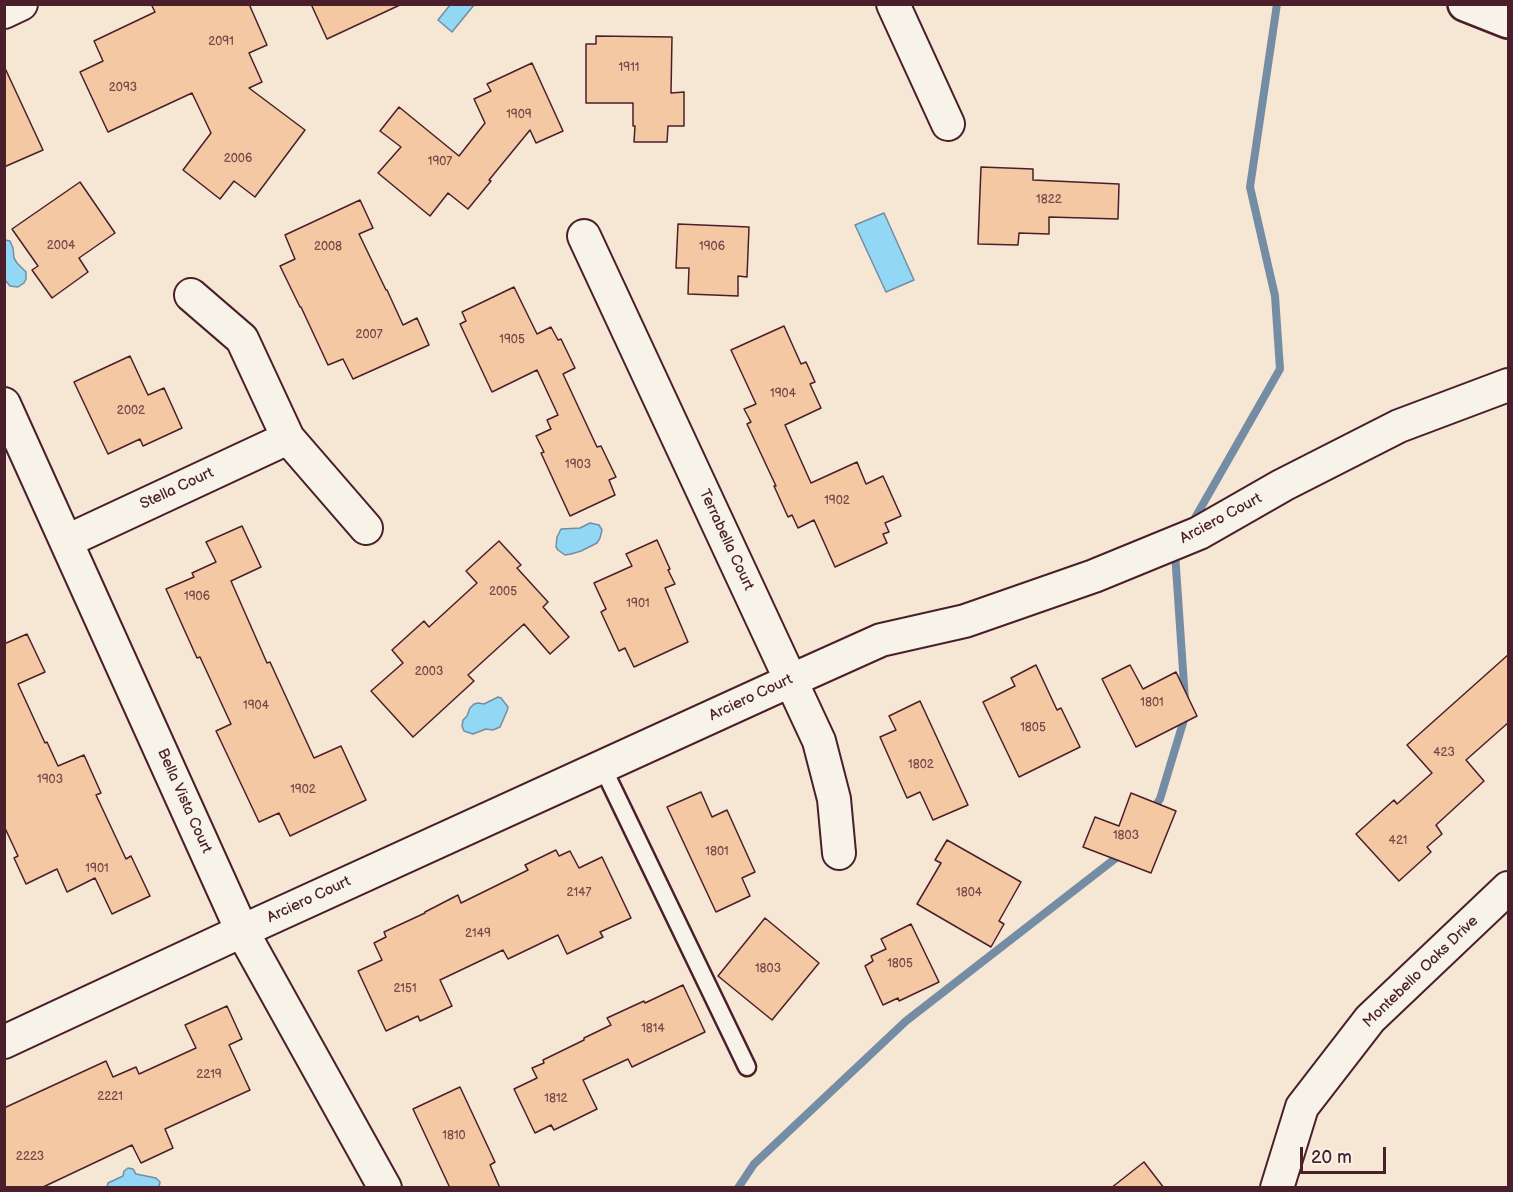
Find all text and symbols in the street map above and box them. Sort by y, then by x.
house number: 2091 [208,35,234,49]
house number: 1911 [619,61,639,75]
house number: 2093 [109,81,137,95]
house number: 1909 [506,108,532,122]
house number: 2006 [224,152,252,166]
house number: 1907 [428,155,452,169]
house number: 1822 [1036,193,1062,207]
house number: 2004 [47,239,75,253]
house number: 2008 [314,240,342,254]
house number: 1906 [699,240,725,254]
house number: 2007 [355,328,383,342]
house number: 1905 [499,333,525,347]
house number: 1904 [770,387,796,401]
house number: 2002 [117,404,145,418]
house number: 1903 [565,458,591,472]
street label: Stella Court [137,464,217,514]
street label: Terrabella Court [695,487,757,593]
street label: Arciero Court [1177,490,1265,548]
house number: 1902 [824,494,850,508]
house number: 2005 [489,585,517,599]
house number: 1906 [184,590,210,604]
house number: 1901 [626,597,650,611]
house number: 2003 [415,665,443,679]
street label: Arciero Court [706,671,796,725]
house number: 1801 [1140,696,1164,710]
house number: 1904 [243,699,269,713]
house number: 1805 [1020,721,1046,735]
street label: Bella Vista Court [153,746,215,856]
house number: 423 [1433,746,1455,760]
house number: 1802 [908,758,934,772]
house number: 1903 [37,773,63,787]
house number: 1902 [290,783,316,797]
house number: 1803 [1113,829,1139,843]
house number: 421 [1389,834,1407,848]
house number: 1801 [705,845,729,859]
house number: 1901 [85,862,109,876]
street label: Arciero Court [264,873,354,927]
house number: 2147 [567,886,591,900]
house number: 1804 [956,886,982,900]
street label: Montebello Oaks Drive [1360,912,1482,1032]
house number: 2149 [465,927,491,941]
house number: 1805 [887,957,913,971]
house number: 1803 [755,962,781,976]
house number: 2151 [393,982,417,996]
house number: 1814 [641,1022,665,1036]
house number: 2219 [196,1068,222,1082]
house number: 2221 [97,1090,123,1104]
house number: 1812 [544,1092,568,1106]
house number: 1810 [442,1129,466,1143]
scale bar [1303,1135,1388,1173]
text: 20 m [1311,1147,1352,1168]
house number: 2223 [16,1150,44,1164]

